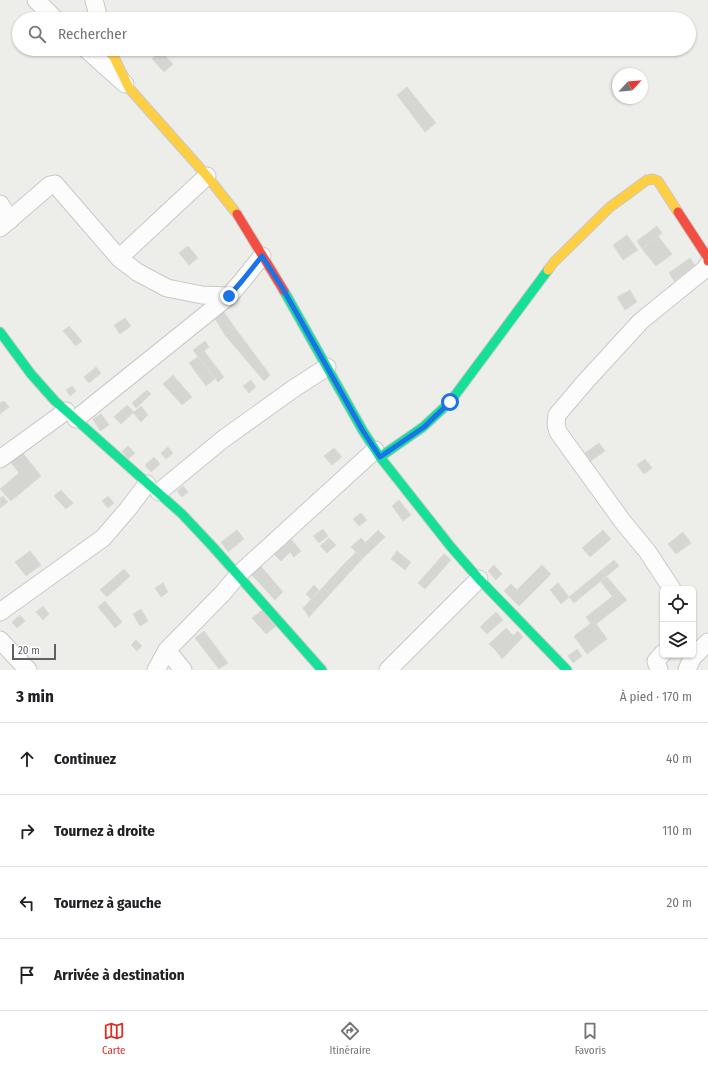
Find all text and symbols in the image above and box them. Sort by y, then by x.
search box [12,12,696,56]
icon: search [26,23,48,45]
text: Rechercher [58,25,127,43]
north arrow [612,68,648,104]
route end [220,287,238,305]
route start [441,393,459,411]
map controls [660,586,696,658]
button: locate [660,586,696,622]
button: layers [660,622,696,658]
scale bar [12,642,56,661]
text: 20 m [18,644,40,657]
text: 3 min [16,686,54,707]
text: À pied · 170 m [620,689,692,704]
icon: ahead [16,748,38,770]
text: Continuez [54,750,116,768]
text: 40 m [666,751,692,766]
icon: right [16,820,38,842]
text: Tournez à droite [54,822,155,840]
text: 110 m [662,823,692,838]
icon: left [16,892,38,914]
text: Tournez à gauche [54,894,161,912]
text: 20 m [666,895,692,910]
icon: arrive [16,964,38,986]
text: Arrivée à destination [54,966,185,984]
tab: Carte [102,1020,126,1057]
tab: Itinéraire [330,1020,371,1057]
tab: Favoris [575,1020,606,1057]

